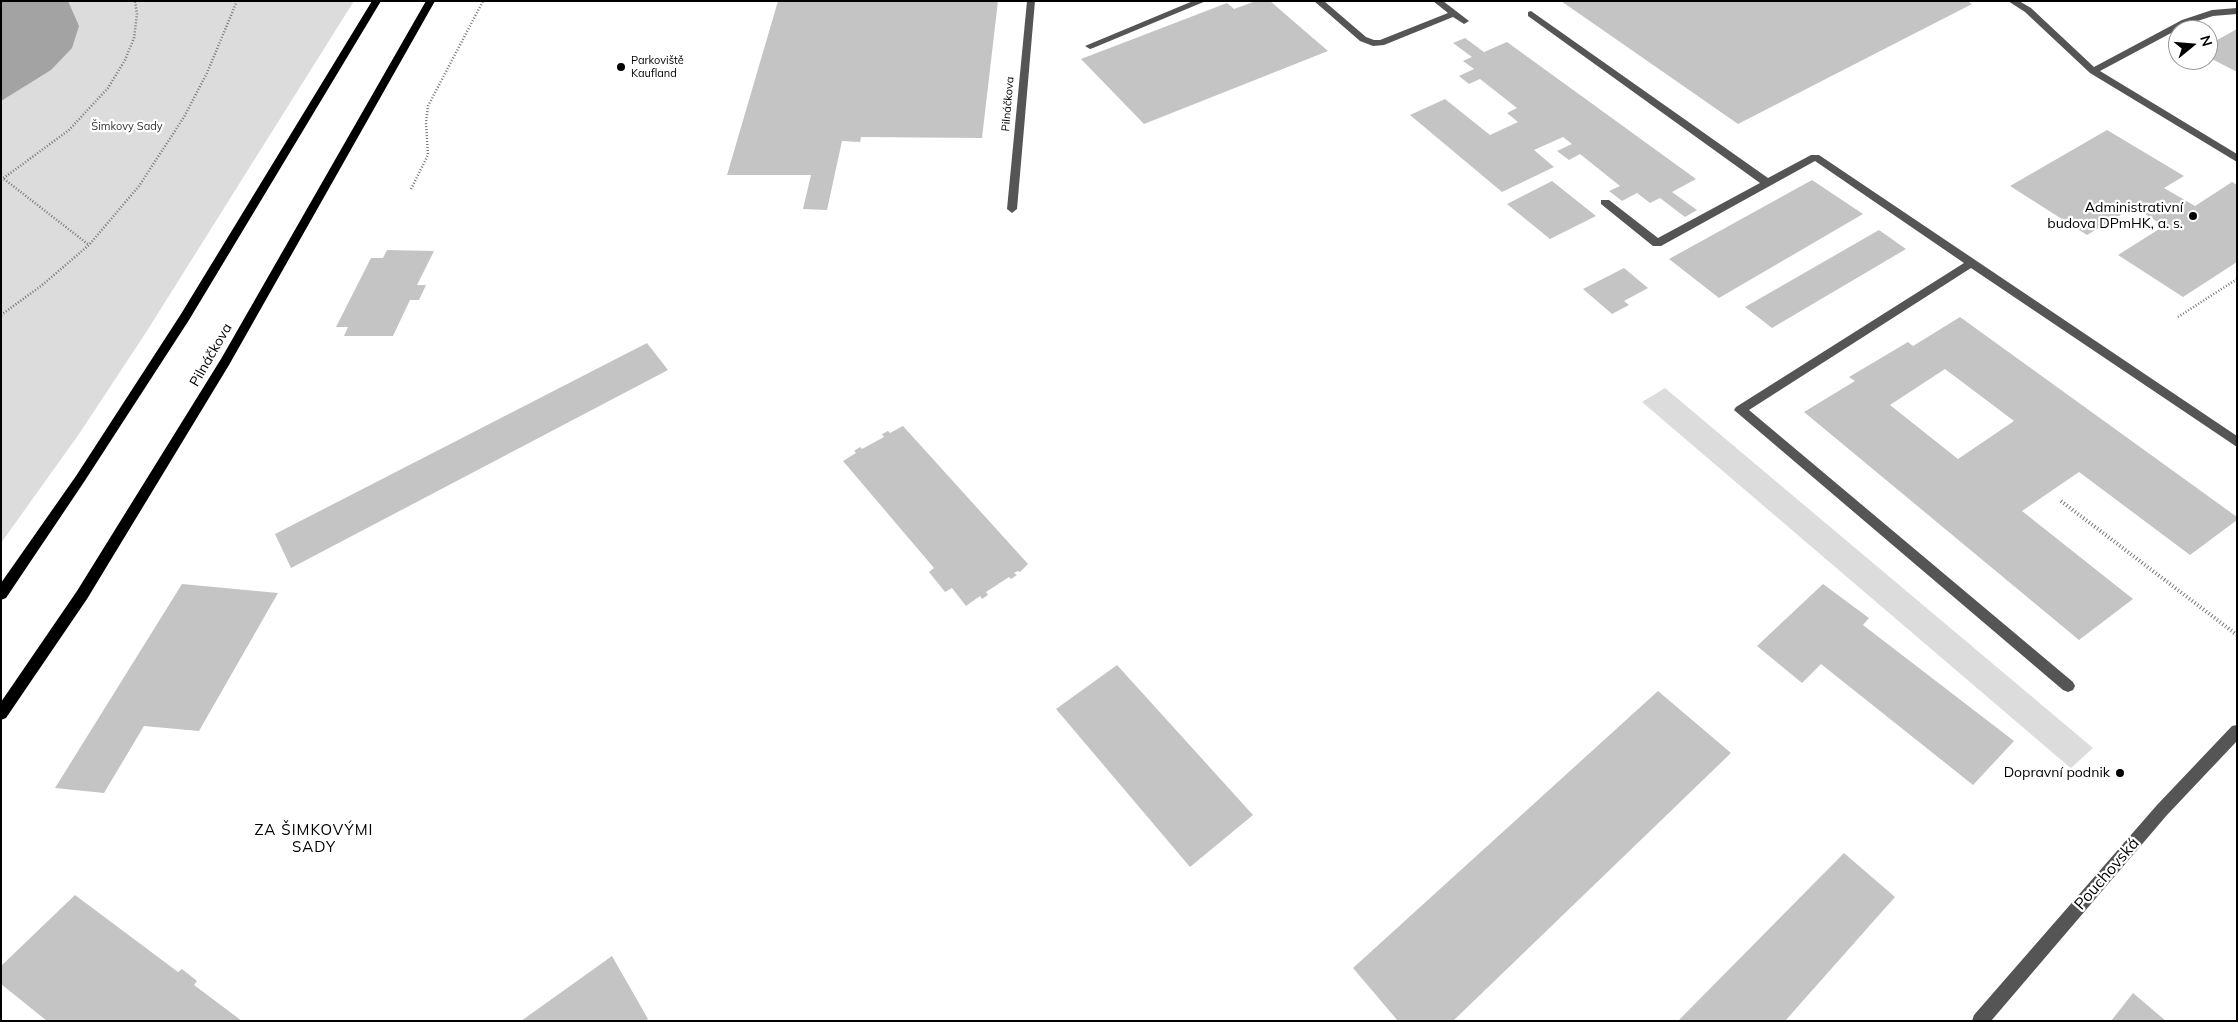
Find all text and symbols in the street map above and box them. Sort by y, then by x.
north arrow [2168,20,2218,70]
text: N [2196,33,2217,49]
place label: Parkoviště Kaufland [631,54,684,80]
marker: Parkoviště Kaufland [615,61,627,73]
street label: Pilnáčkova [999,76,1017,132]
park label: Šimkovy Sady [91,120,163,134]
place label: Administrativní budova DPmHK, a. s. [2047,200,2183,232]
marker: Administrativní budova DPmHK, a. s. [2187,210,2199,222]
street label: Pilnáčkova [186,321,236,389]
place label: Dopravní podnik [2004,765,2110,781]
marker: Dopravní podnik [2114,767,2126,779]
district label: ZA ŠIMKOVÝMI SADY [253,821,375,856]
street label: Pouchovská [2071,834,2143,914]

